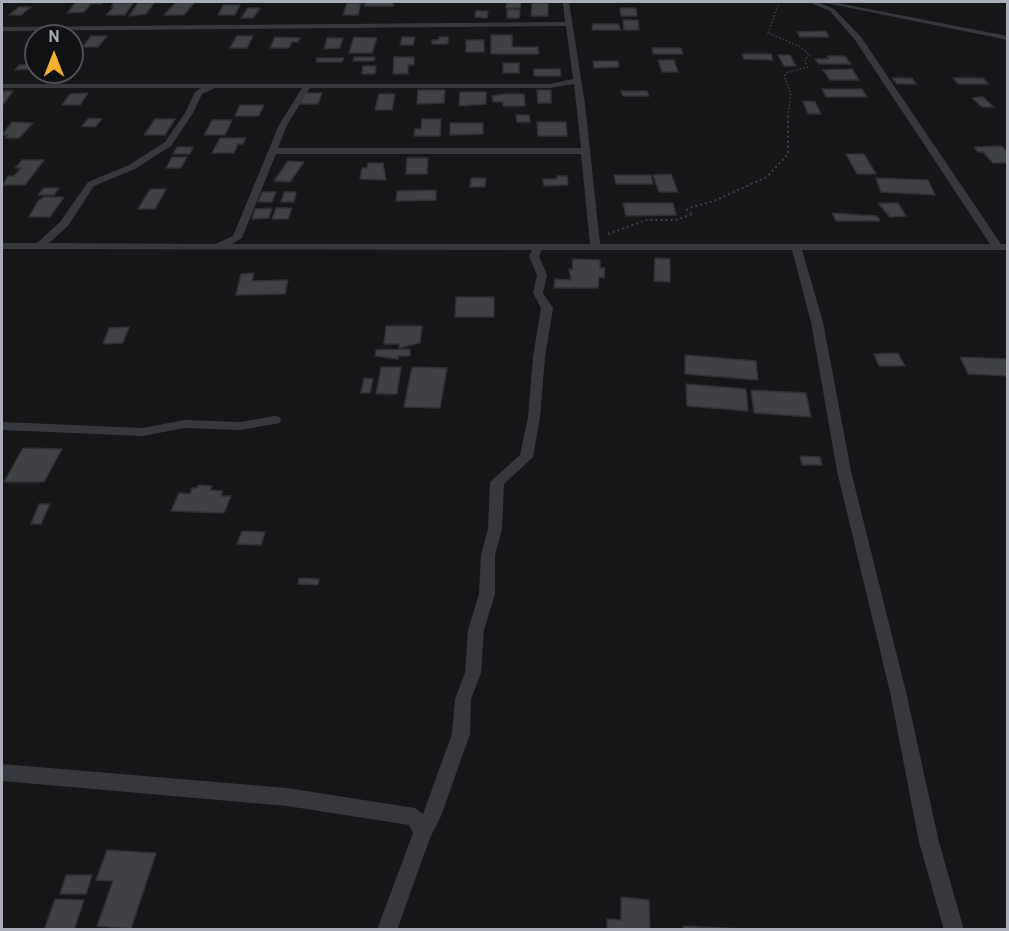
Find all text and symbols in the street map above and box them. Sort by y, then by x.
north arrow [24,24,84,84]
text: N [48,28,60,48]

